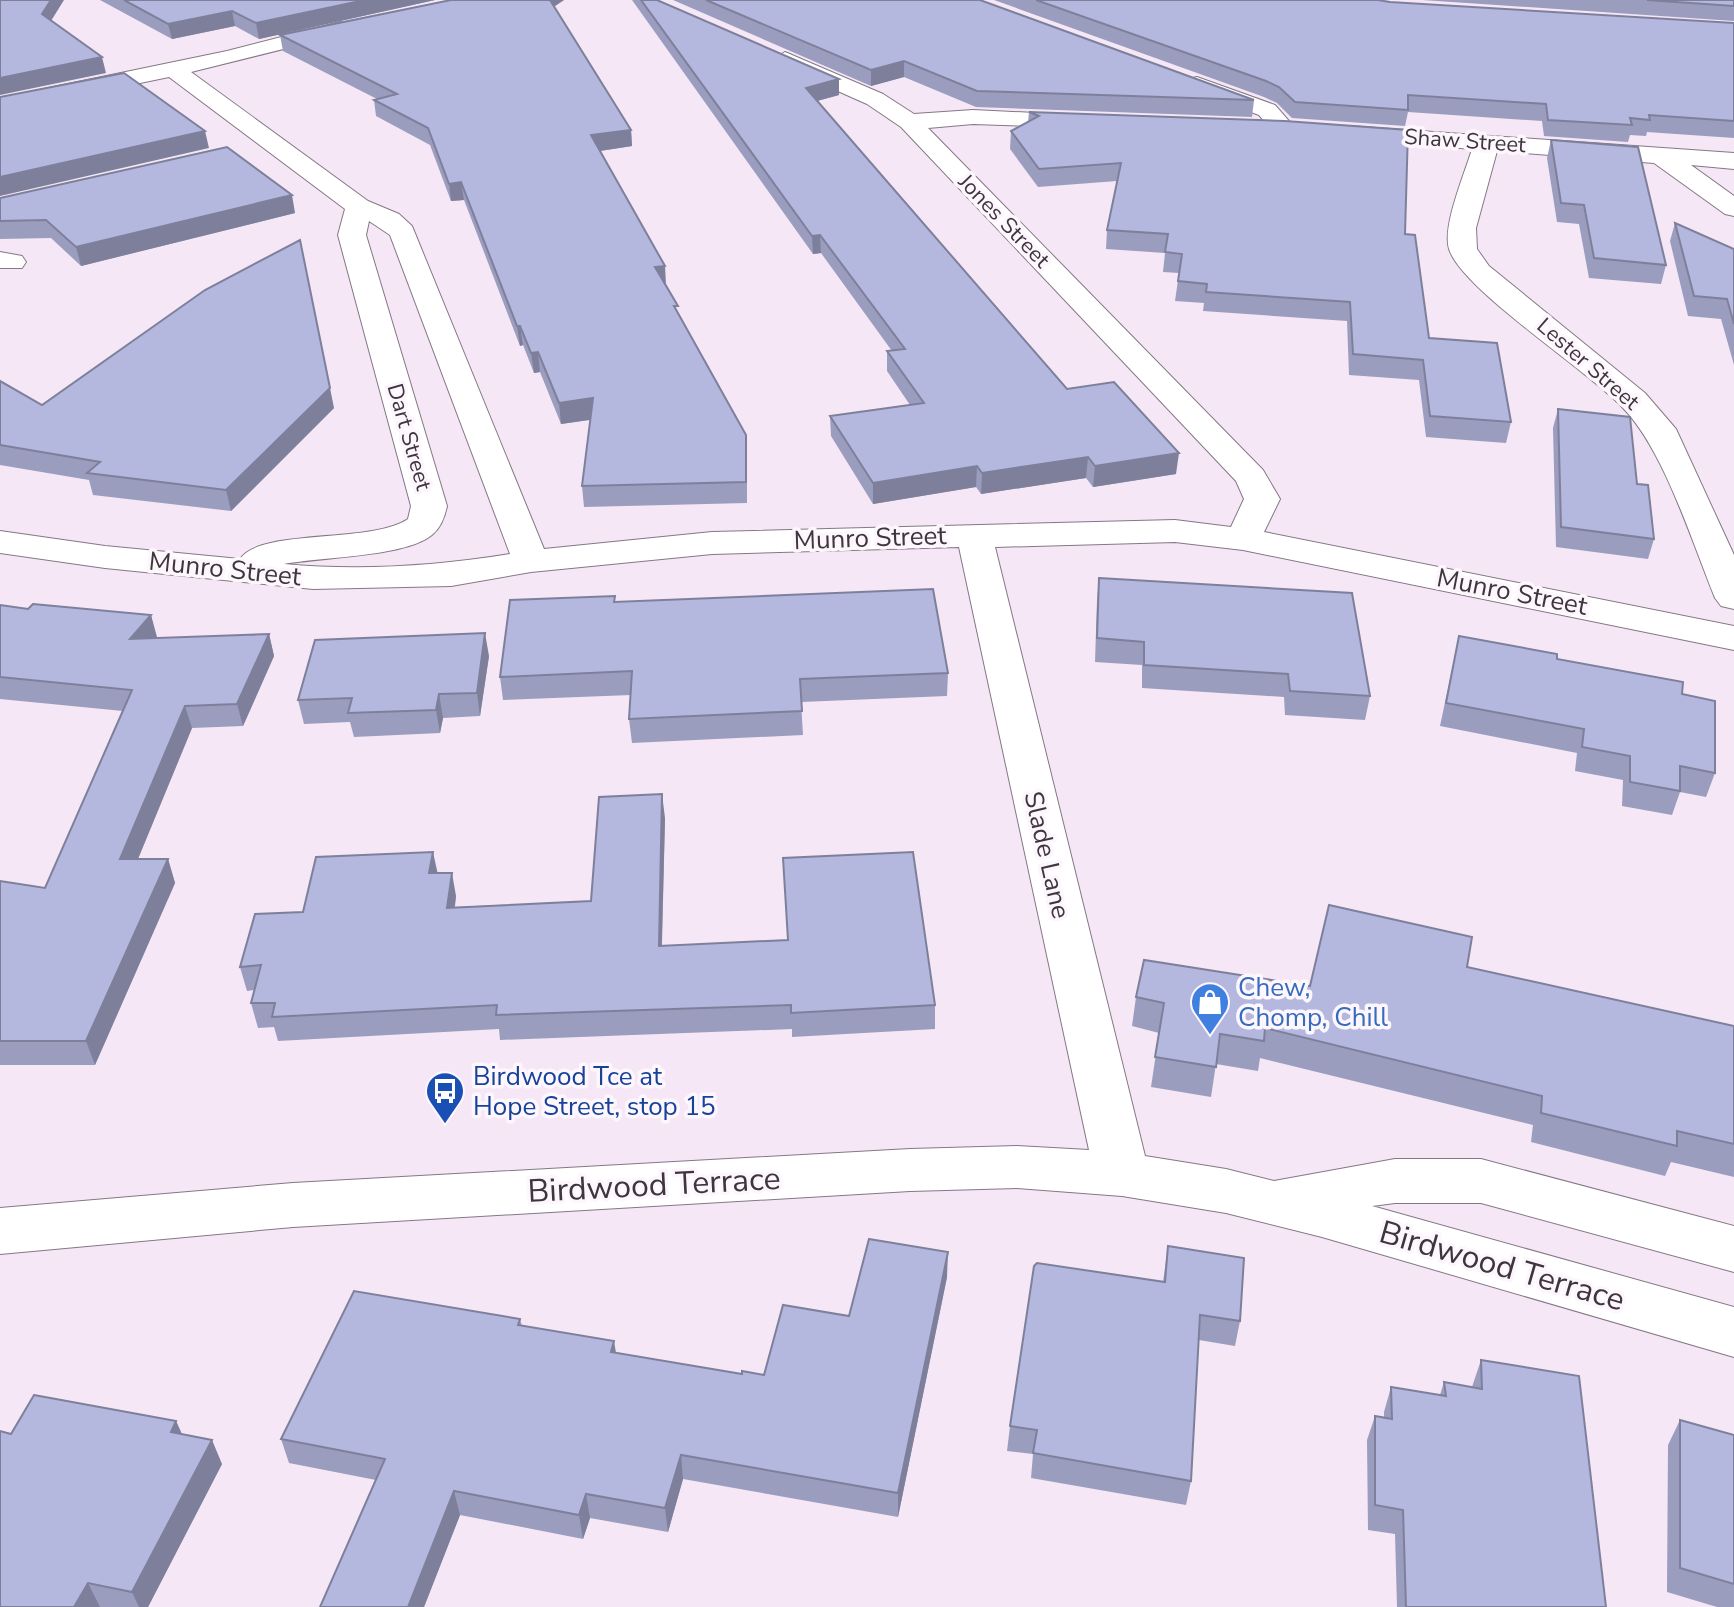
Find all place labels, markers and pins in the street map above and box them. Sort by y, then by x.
place label: Chew, Chomp, Chill [1238,970,1388,1035]
shop icon: Chew, Chomp, Chill [1189,981,1231,1036]
place label: Birdwood Tce at Hope Street, stop 15 [473,1059,716,1124]
bus stop icon: Birdwood Tce at Hope Street, stop 15 [424,1070,466,1125]

